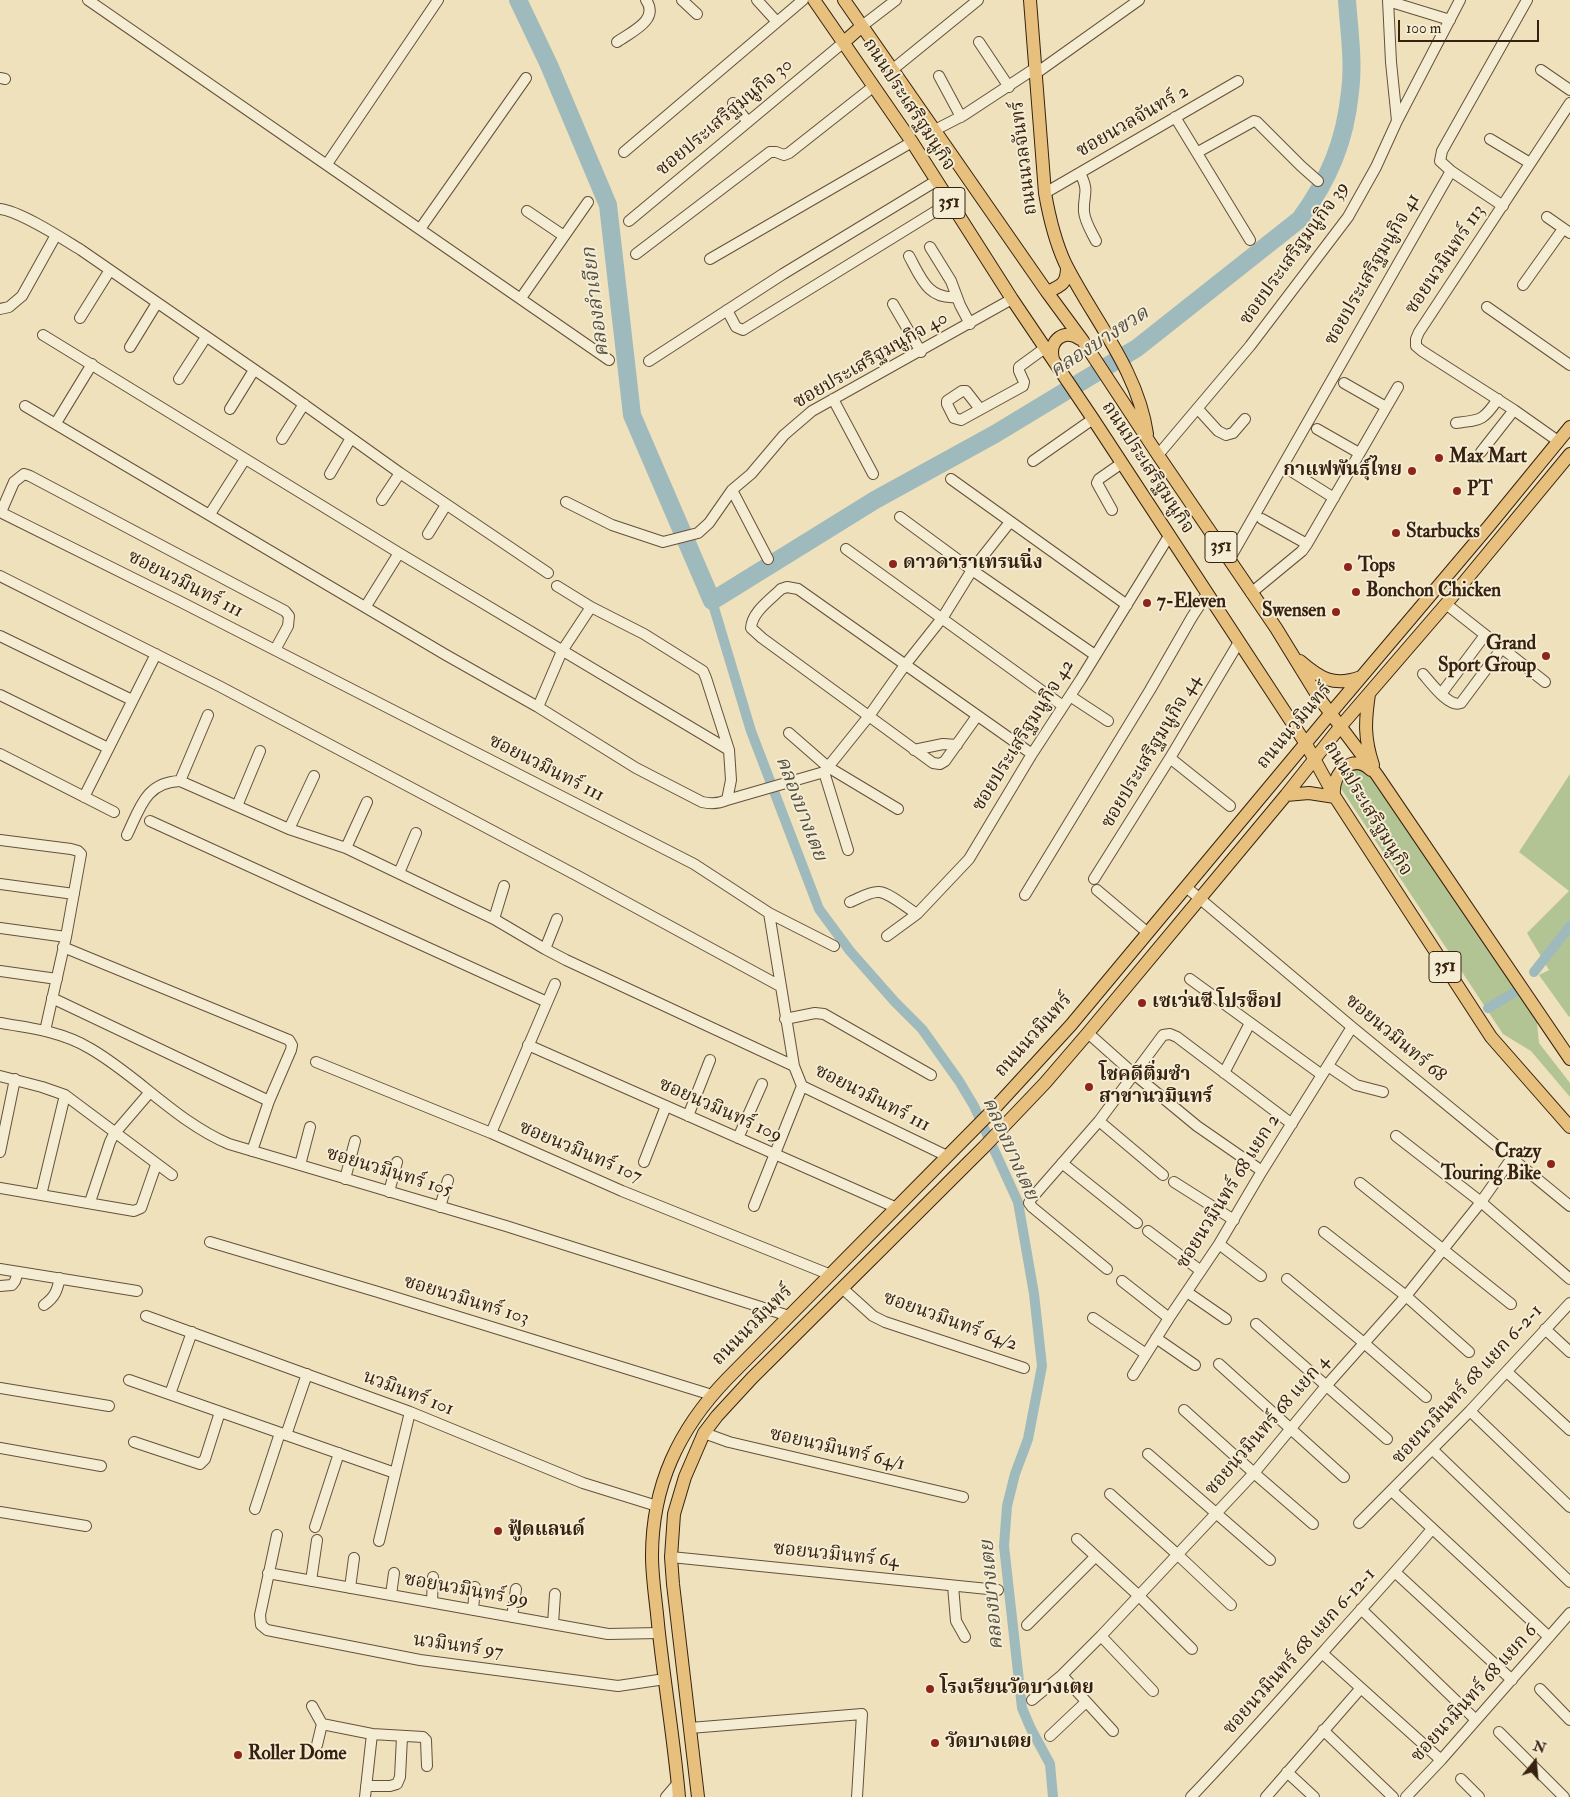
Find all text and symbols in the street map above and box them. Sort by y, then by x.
scale bar [1400,10,1541,42]
text: 100 m [1406,19,1441,38]
street label: ถนนประเสริฐมนูกิจ [857,35,959,175]
street label: ซอยประเสริฐมนูกิจ 30 [652,54,798,182]
street label: ซอยนวลจันทร์ 2 [1073,81,1193,163]
street label: ถนนนวลจันทร์ [1007,100,1043,216]
street label: ซอยประเสริฐมนูกิจ 39 [1235,178,1355,330]
road number: 351 [933,188,965,218]
street label: ซอยประเสริฐมนูกิจ 41 [1320,190,1426,350]
street label: ซอยนวมินทร์ 113 [1401,201,1491,319]
water label: คลองลำเจียก [578,246,616,358]
water label: คลองบางขวด [1046,302,1154,384]
street label: ซอยประเสริฐมนูกิจ 40 [790,307,952,415]
street label: ถนนประเสริฐมนูกิจ [1096,398,1198,538]
place label: Max Mart [1449,447,1527,469]
marker: Max Mart [1433,452,1445,464]
place label: กาแฟพันธุ์ไทย [1283,460,1402,482]
marker: กาแฟพันธุ์ไทย [1406,465,1418,477]
place label: PT [1467,480,1493,502]
marker: PT [1451,485,1463,497]
place label: Starbucks [1406,522,1480,544]
marker: Starbucks [1390,527,1402,539]
road number: 351 [1205,532,1237,562]
street label: ซอยนวมินทร์ 111 [123,546,247,624]
place label: ดาวดาราเทรนนิ่ง [903,553,1043,575]
place label: Tops [1358,556,1395,578]
marker: ดาวดาราเทรนนิ่ง [887,558,899,570]
marker: Tops [1342,561,1354,573]
place label: Bonchon Chicken [1366,581,1501,603]
marker: Bonchon Chicken [1350,586,1362,598]
place label: 7-Eleven [1157,592,1226,614]
marker: 7-Eleven [1141,597,1153,609]
place label: Swensen [1262,601,1326,623]
marker: Swensen [1330,606,1342,618]
place label: Grand Sport Group [1438,634,1536,678]
marker: Grand Sport Group [1540,650,1552,662]
street label: ซอยประเสริฐมนูกิจ 42 [968,656,1080,816]
street label: ซอยประเสริฐมนูกิจ 44 [1097,671,1207,833]
street label: ถนนนวมินทร์ [1252,679,1338,775]
street label: ซอยนวมินทร์ 111 [484,730,608,808]
street label: ถนนประเสริฐมนูกิจ [1318,737,1416,881]
water label: คลองบางเตย [769,753,831,865]
road number: 351 [1429,952,1461,982]
street label: ถนนนวมินทร์ [990,989,1078,1083]
street label: ซอยนวมินทร์ 68 [1340,990,1450,1088]
place label: เซเว่นซี โปรช็อป [1152,992,1282,1014]
marker: เซเว่นซี โปรช็อป [1136,997,1148,1009]
street label: ซอยนวมินทร์ 111 [810,1060,934,1138]
place label: โชคดีติ่มซำ สาขานวมินทร์ [1099,1065,1212,1109]
street label: ซอยนวมินทร์ 109 [655,1074,785,1148]
marker: โชคดีติ่มซำ สาขานวมินทร์ [1083,1081,1095,1093]
water label: คลองบางเตย [976,1094,1042,1204]
street label: ซอยนวมินทร์ 68 แยก 2 [1172,1111,1286,1273]
street label: ซอยนวมินทร์ 107 [515,1117,645,1189]
place label: Crazy Touring Bike [1441,1142,1541,1186]
street label: ซอยนวมินทร์ 105 [323,1143,455,1203]
marker: Crazy Touring Bike [1545,1158,1557,1170]
street label: ซอยนวมินทร์ 103 [400,1271,532,1331]
street label: ถนนนวมินทร์ [708,1281,798,1371]
street label: ซอยนวมินทร์ 64/2 [880,1287,1020,1357]
street label: ซอยนวมินทร์ 68 แยก 6-2-1 [1388,1300,1548,1470]
street label: ซอยนวมินทร์ 68 แยก 4 [1201,1351,1335,1501]
street label: นวมินทร์ 101 [359,1366,457,1422]
street label: ซอยนวมินทร์ 64/1 [767,1423,907,1477]
place label: ฟู้ดแลนด์ [508,1520,585,1542]
marker: ฟู้ดแลนด์ [492,1525,504,1537]
street label: ซอยนวมินทร์ 64 [772,1538,900,1574]
water label: คลองบางเตย [976,1539,1010,1651]
street label: ซอยนวมินทร์ 68 แยก 6-12-1 [1219,1564,1381,1740]
street label: ซอยนวมินทร์ 99 [402,1569,530,1613]
street label: ซอยนวมินทร์ 68 แยก 6 [1407,1620,1543,1768]
street label: นวมินทร์ 97 [411,1629,505,1665]
place label: โรงเรียนวัดบางเตย [940,1678,1094,1700]
marker: โรงเรียนวัดบางเตย [924,1683,936,1695]
place label: วัดบางเตย [945,1732,1032,1754]
marker: วัดบางเตย [929,1737,941,1749]
north arrow [1510,1737,1560,1787]
text: N [1531,1737,1548,1757]
place label: Roller Dome [248,1744,346,1766]
marker: Roller Dome [232,1749,244,1761]

